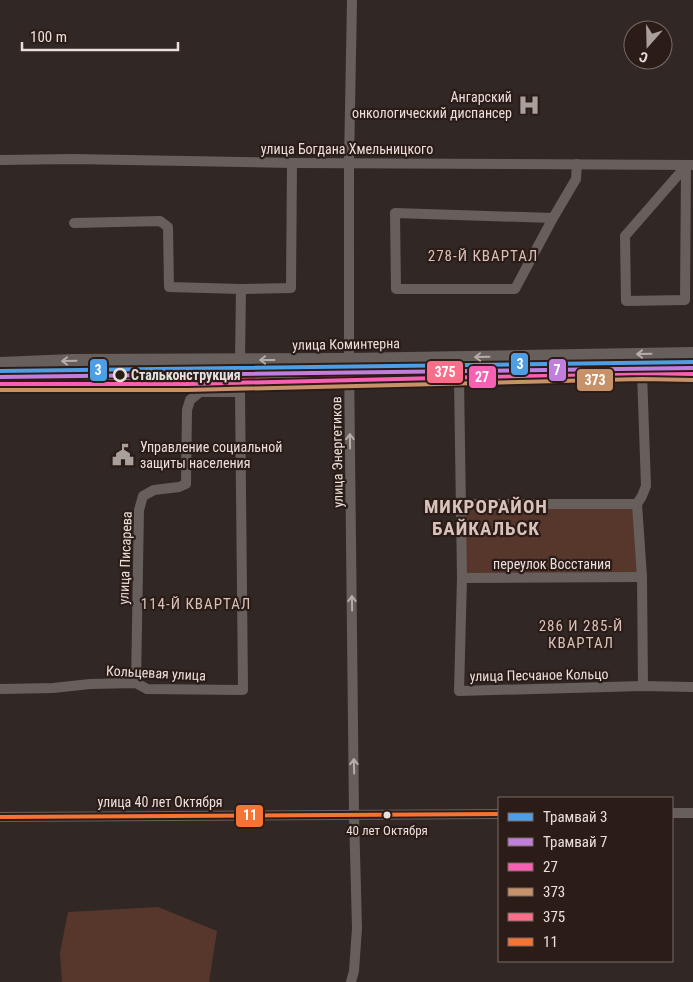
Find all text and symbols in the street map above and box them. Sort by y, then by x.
scale bar [22,20,179,52]
north arrow [623,20,673,70]
text: 100 m [30,28,67,46]
text: С [637,48,650,66]
place label: Ангарский онкологический диспансер [352,89,512,121]
hospital icon: Ангарский онкологический диспансер [516,92,542,118]
street label: улица Богдана Хмельницкого [261,141,433,157]
district label: 278-Й КВАРТАЛ [428,247,538,265]
street label: улица Коминтерна [292,335,400,353]
one-way arrow [637,349,653,359]
one-way arrow [474,352,490,361]
line badge: 3 [510,352,529,376]
one-way arrow [259,355,276,365]
one-way arrow [62,356,78,365]
text: 3 [516,356,524,372]
line badge: 3 [89,358,108,382]
line badge: 7 [548,358,567,382]
line badge: 375 [426,360,464,384]
text: 3 [94,362,102,378]
text: 7 [553,362,561,378]
text: 375 [434,364,456,380]
line badge: 27 [468,365,497,389]
place label: Стальконструкция [131,367,241,383]
marker: Стальконструкция [113,368,127,382]
line badge: 373 [576,368,614,392]
text: 27 [475,369,489,385]
text: 373 [584,372,606,388]
street label: улица Энергетиков [328,396,346,508]
one-way arrow [345,433,355,450]
place label: Управление социальной защиты населения [140,439,282,471]
public building icon: Управление социальной защиты населения [110,442,136,468]
district label: МИКРОРАЙОН БАЙКАЛЬСК [424,495,548,540]
street label: улица Писарева [115,511,135,605]
street label: переулок Восстания [493,556,611,572]
district label: 114-Й КВАРТАЛ [141,595,251,613]
one-way arrow [347,596,357,612]
district label: 286 И 285-Й КВАРТАЛ [539,617,623,652]
street label: Кольцевая улица [106,662,206,684]
street label: улица Песчаное Кольцо [469,666,609,684]
one-way arrow [349,758,359,774]
street label: улица 40 лет Октября [97,794,223,810]
legend [498,797,673,962]
line badge: 11 [235,804,264,828]
text: 11 [243,807,257,823]
text: Трамвай 3 [543,808,608,826]
marker: 40 лет Октября [382,810,392,820]
place label: 40 лет Октября [346,823,428,838]
text: Трамвай 7 [543,833,608,851]
text: 27 [543,858,558,876]
text: 373 [543,883,565,901]
text: 375 [543,908,565,926]
text: 11 [543,933,558,951]

